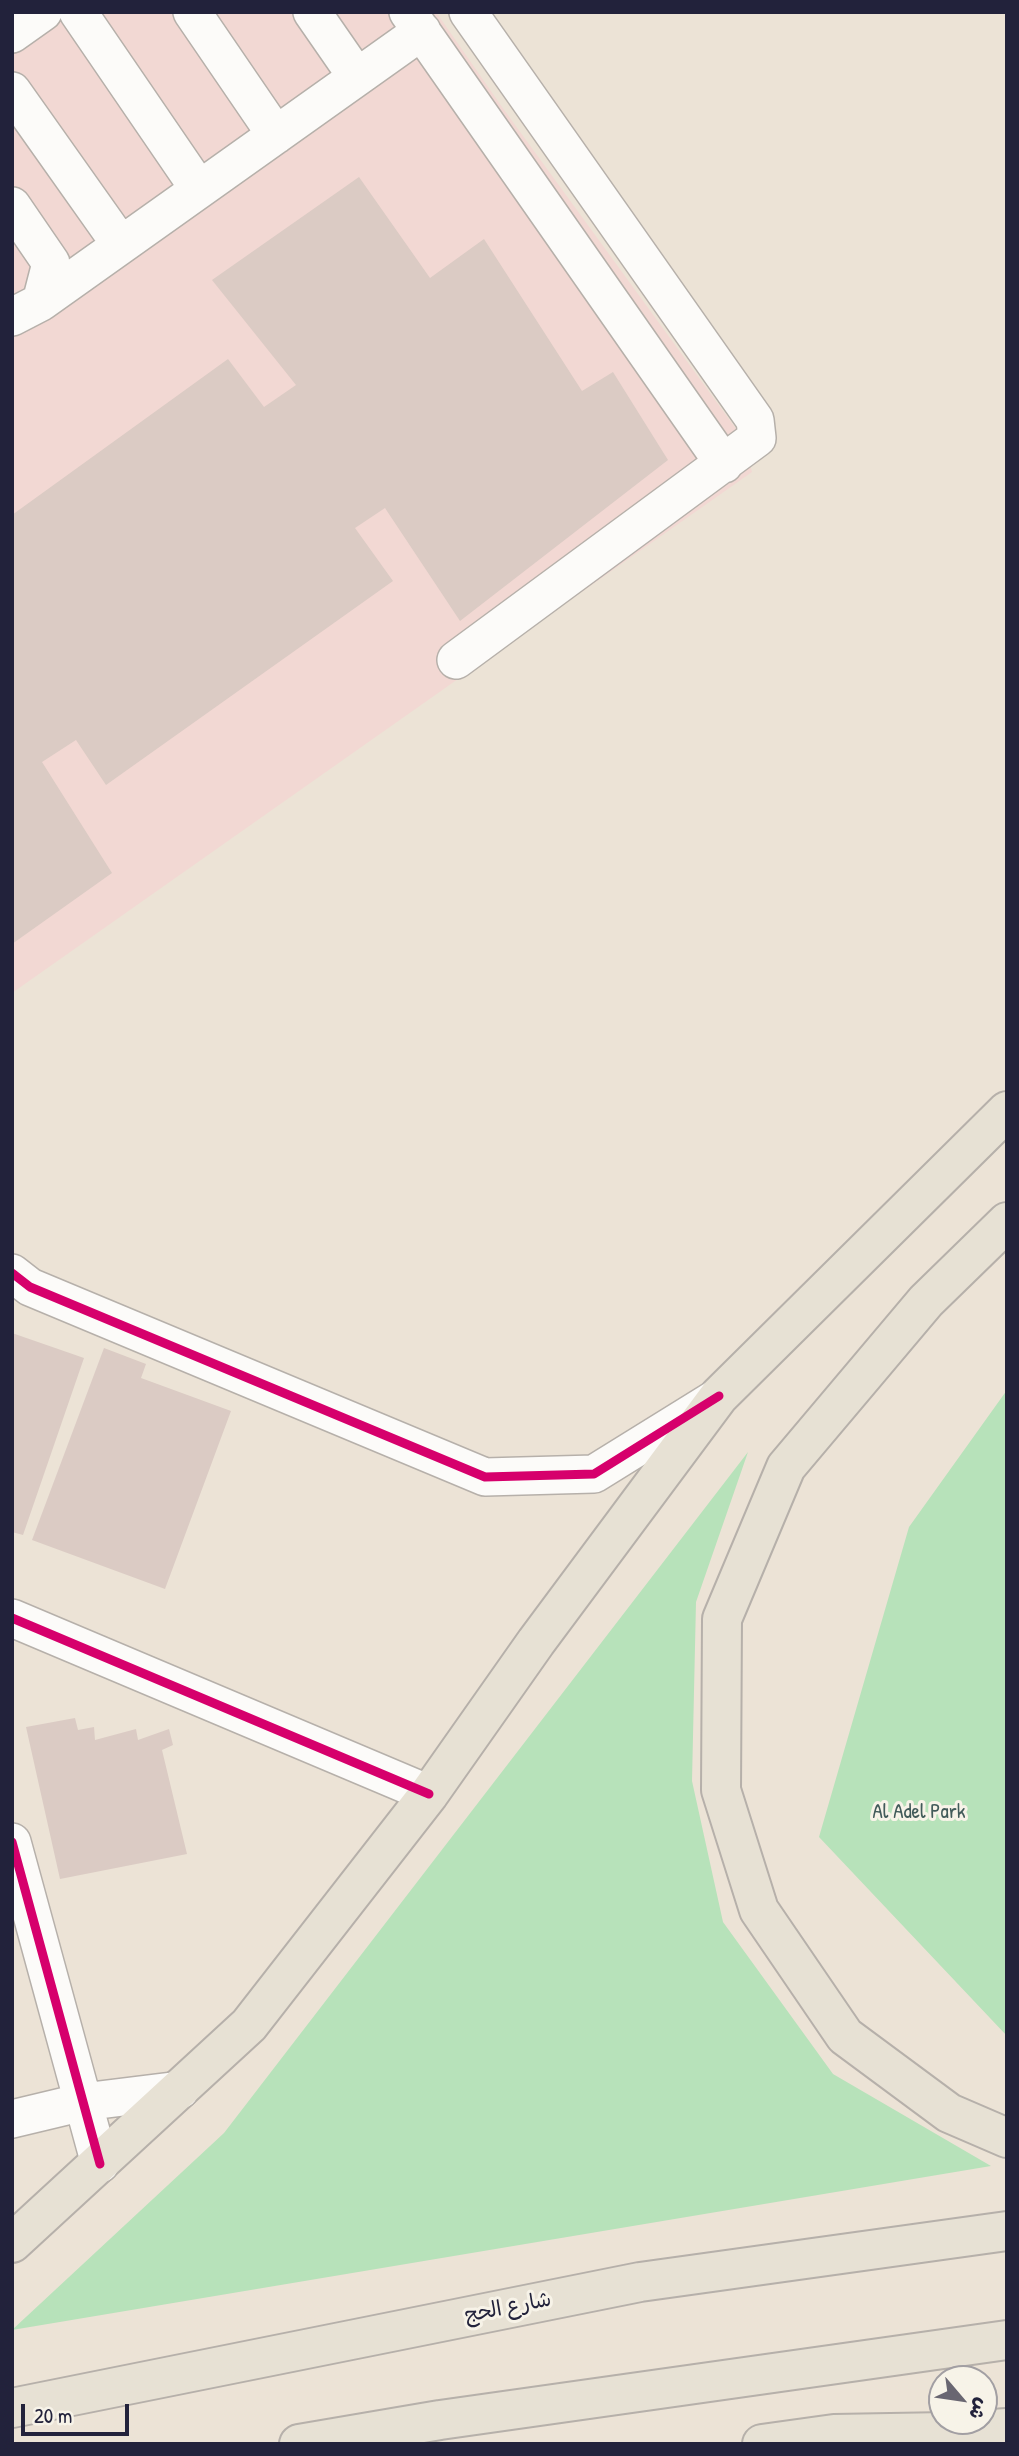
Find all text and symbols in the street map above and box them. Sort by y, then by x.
park label: Al Adel Park [872,1799,966,1825]
street label: شارع الحج [462,2287,554,2329]
north arrow [928,2365,998,2435]
scale bar [24,2390,133,2434]
text: ش [963,2394,996,2425]
text: 20 m [34,2401,72,2430]

